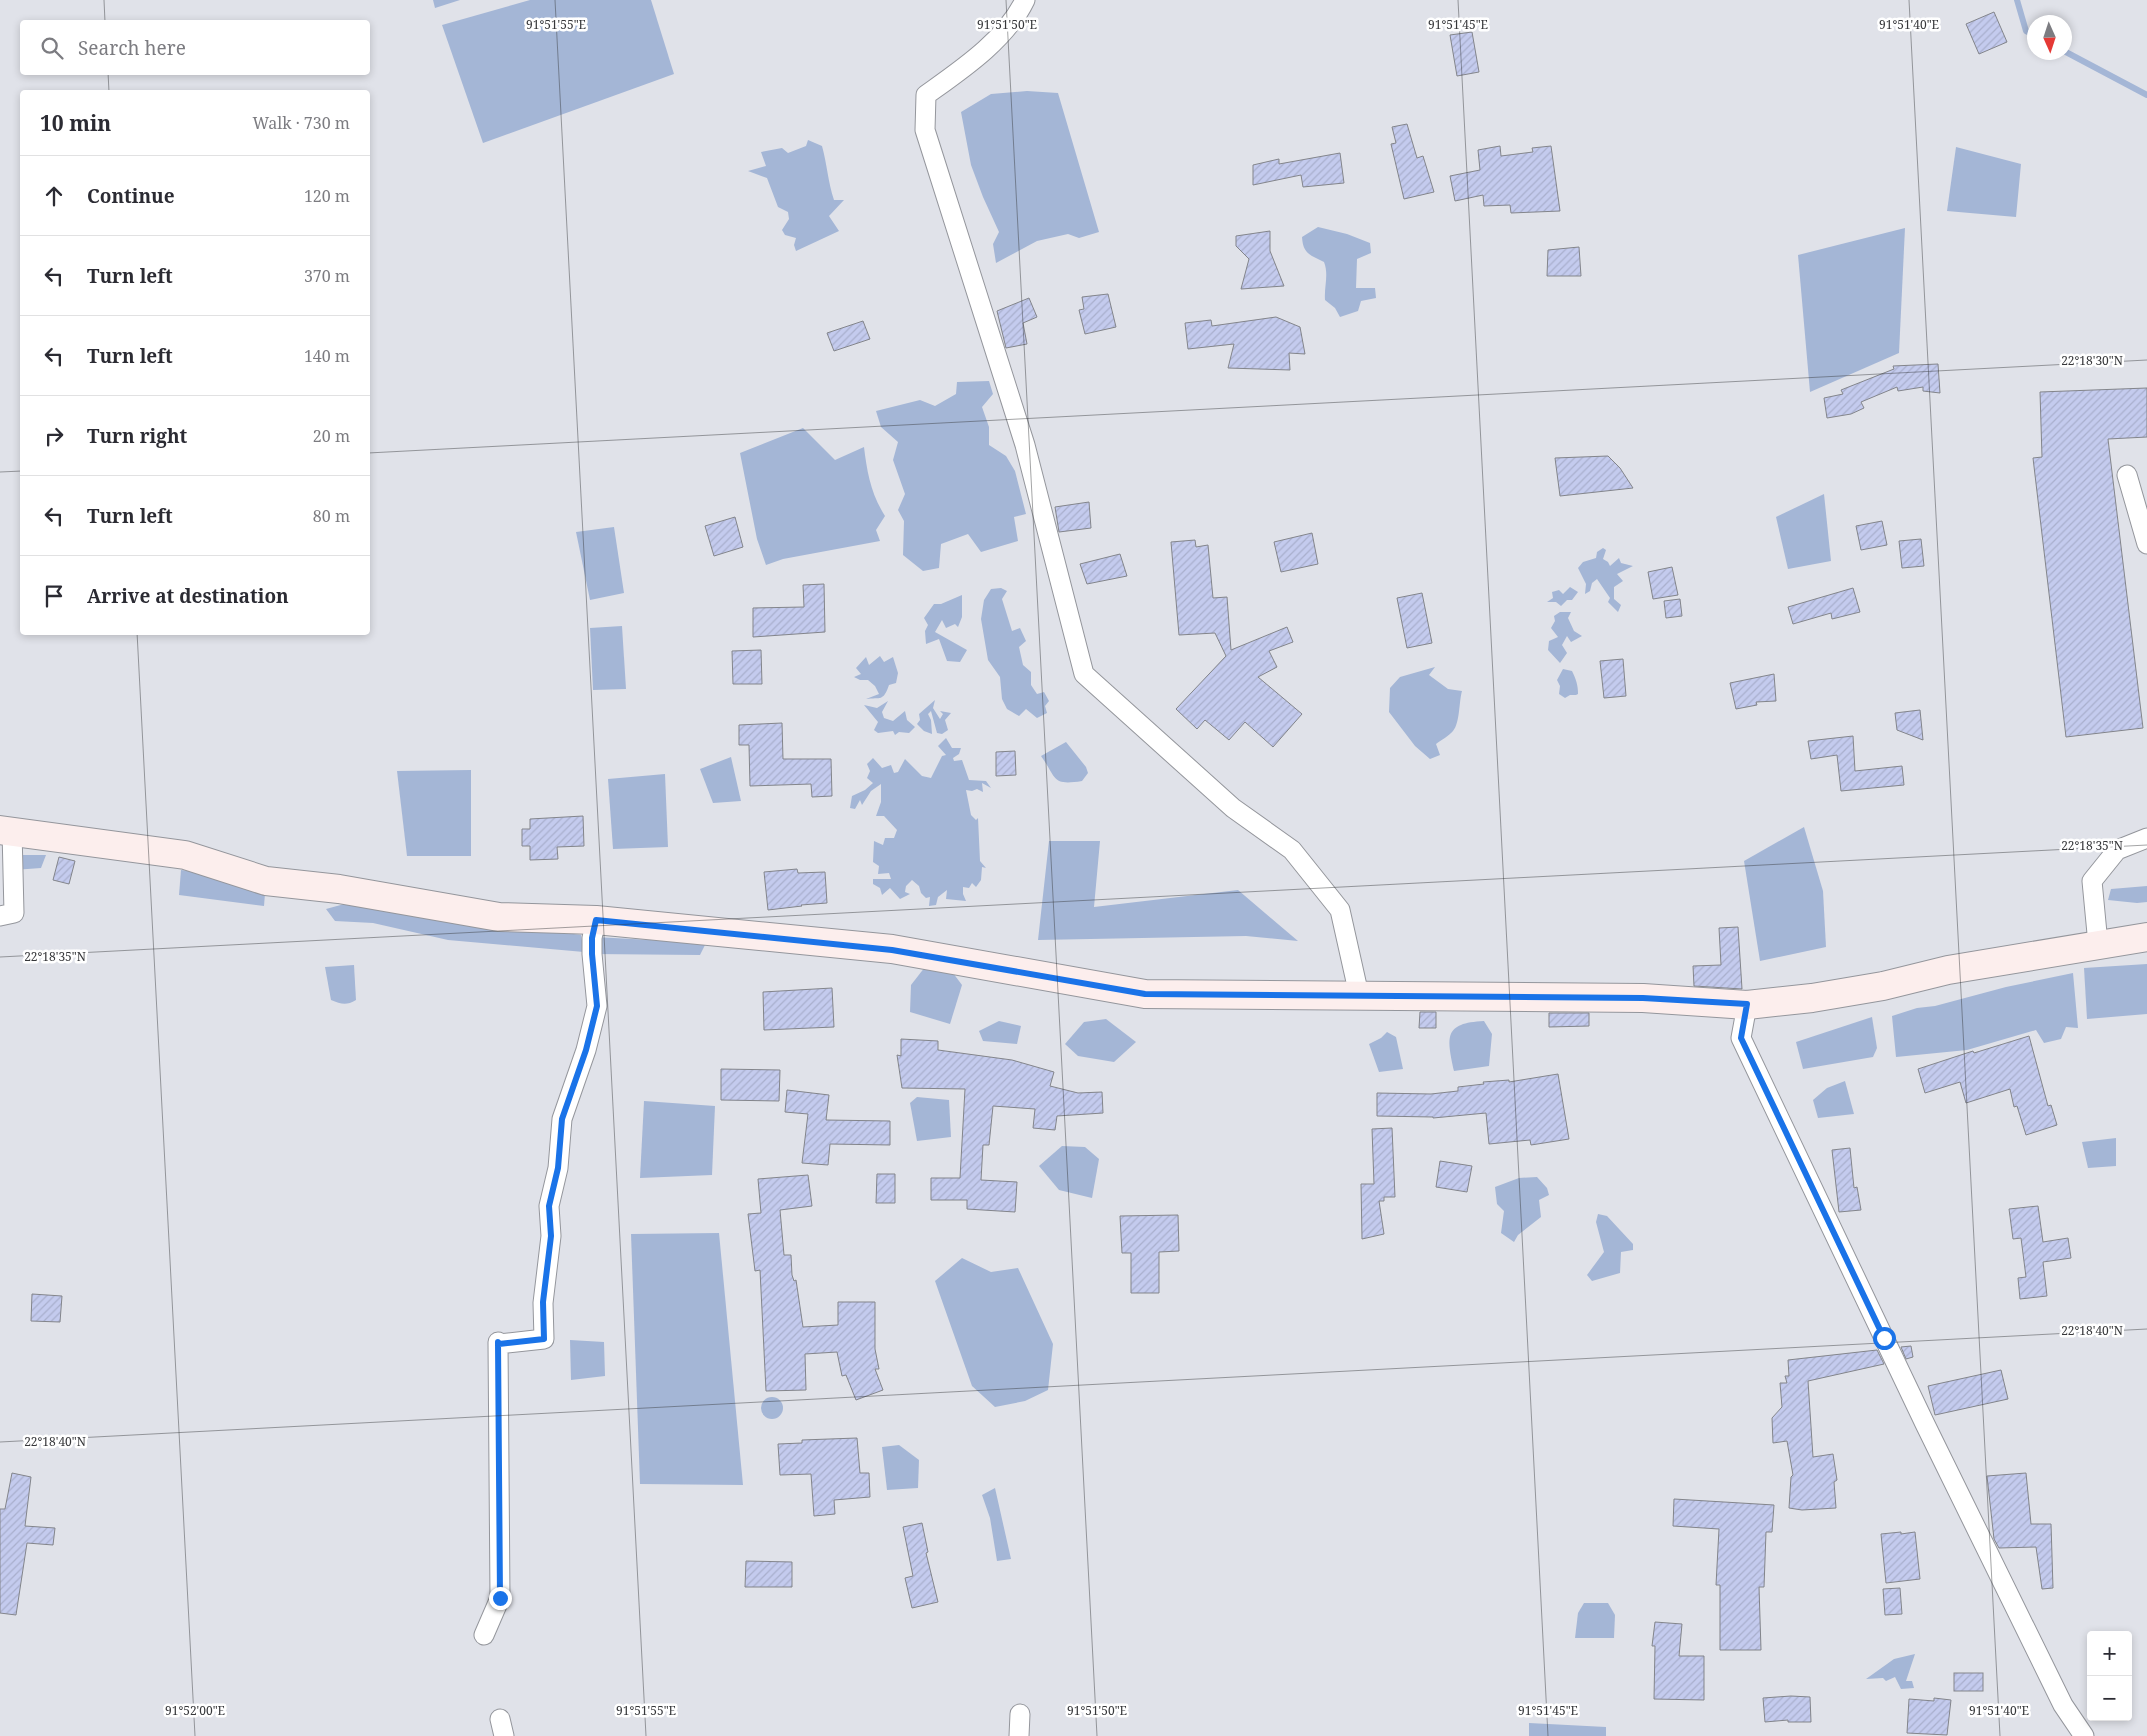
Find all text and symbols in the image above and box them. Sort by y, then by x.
north arrow [2027,15,2072,60]
text: 91°51'55"E [526,16,586,33]
text: 91°51'50"E [977,16,1037,33]
text: 91°51'45"E [1428,16,1488,33]
text: 91°51'40"E [1879,16,1939,33]
search box [20,20,370,75]
icon: search [38,34,66,62]
text: Search here [78,35,186,61]
text: 10 min [40,109,111,137]
text: Walk · 730 m [253,112,350,134]
icon: ahead [40,182,68,210]
text: Continue [87,183,175,209]
text: 120 m [304,185,350,207]
icon: left [40,262,68,290]
text: Turn left [87,263,173,289]
text: 370 m [304,265,350,287]
icon: left [40,342,68,370]
text: Turn left [87,343,173,369]
text: 140 m [304,345,350,367]
text: 22°18'30"N [2061,352,2123,369]
icon: right [40,422,68,450]
text: Turn right [87,423,187,449]
text: 20 m [313,425,350,447]
icon: left [40,502,68,530]
text: Turn left [87,503,173,529]
text: 80 m [313,505,350,527]
icon: arrive [40,582,68,610]
text: Arrive at destination [87,583,289,609]
text: 22°18'35"N [2061,837,2123,854]
text: 22°18'35"N [24,948,86,965]
text: 22°18'40"N [2061,1322,2123,1339]
route start [1873,1327,1896,1350]
text: 22°18'40"N [24,1433,86,1450]
route end [489,1587,512,1610]
map controls [2087,1631,2132,1721]
button: + [2087,1631,2132,1676]
button: − [2087,1676,2132,1721]
text: 91°52'00"E [165,1702,225,1719]
text: 91°51'55"E [616,1702,676,1719]
text: 91°51'50"E [1067,1702,1127,1719]
text: 91°51'45"E [1518,1702,1578,1719]
text: 91°51'40"E [1969,1702,2029,1719]

